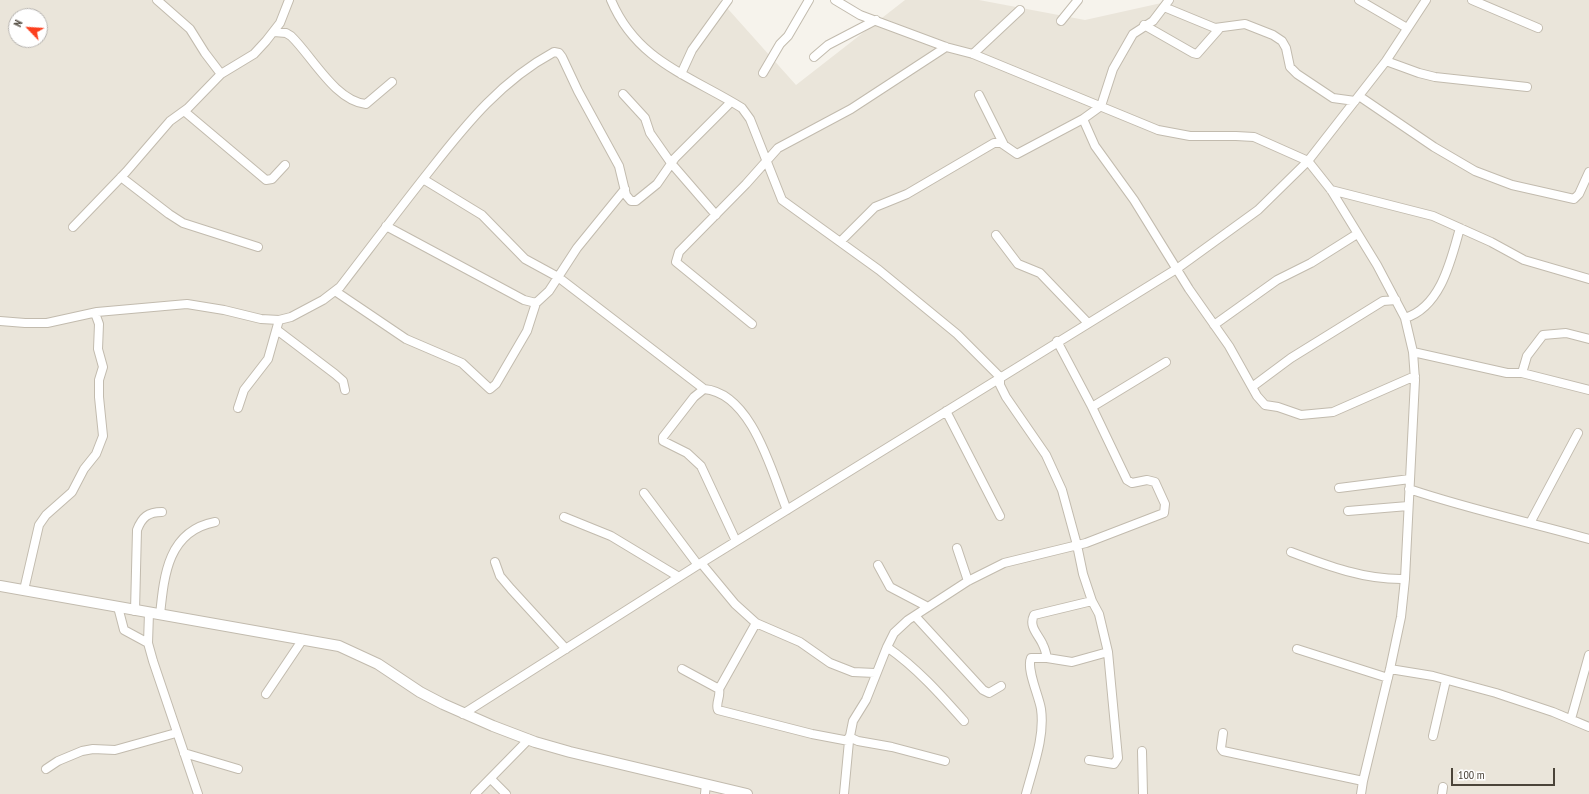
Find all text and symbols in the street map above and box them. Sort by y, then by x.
north arrow [8,8,48,48]
text: N [10,18,26,29]
scale bar [1453,760,1557,786]
text: 100 m [1458,767,1485,782]

